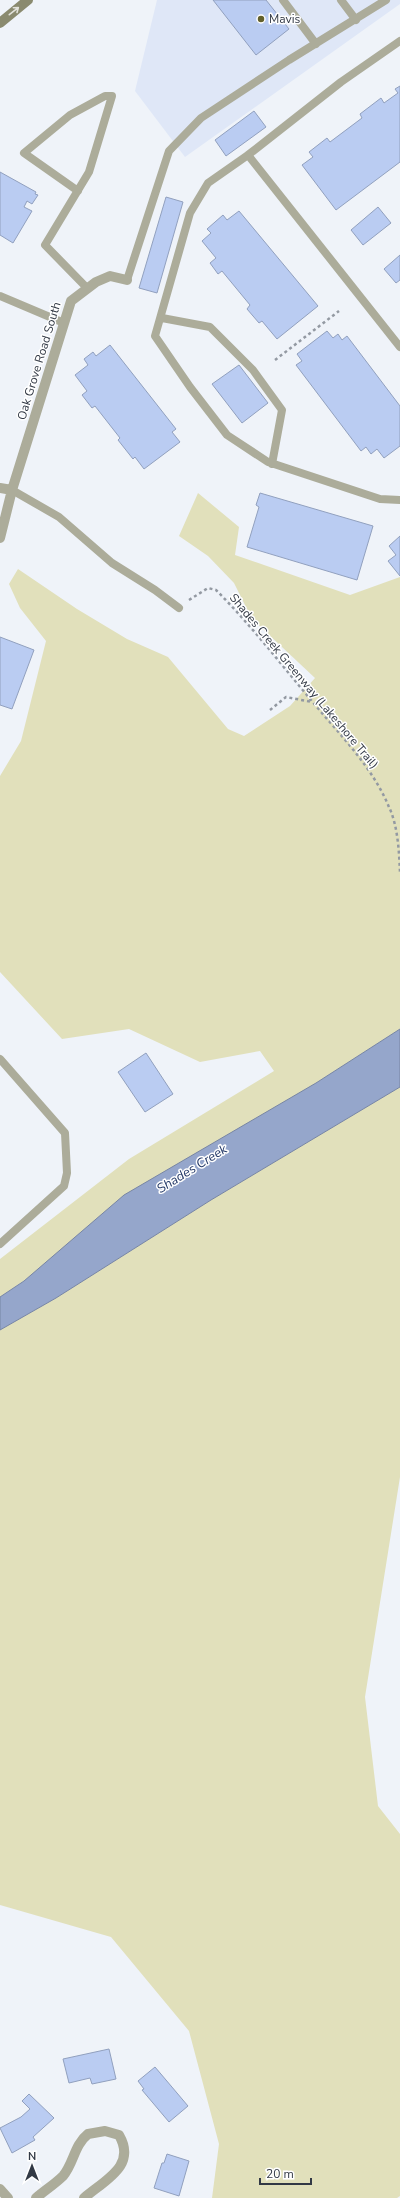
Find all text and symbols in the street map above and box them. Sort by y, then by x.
one-way arrow [9,7,20,16]
place label: Mavis [269,11,301,27]
marker: Mavis [256,14,266,24]
street label: Oak Grove Road South [13,300,65,422]
street label: Shades Creek Greenway (Lakeshore Trail) [226,590,382,772]
water label: Shades Creek [153,1140,231,1198]
north arrow [12,2146,52,2186]
text: N [28,2149,36,2164]
scale bar [260,2160,311,2186]
text: 20 m [266,2166,294,2182]

